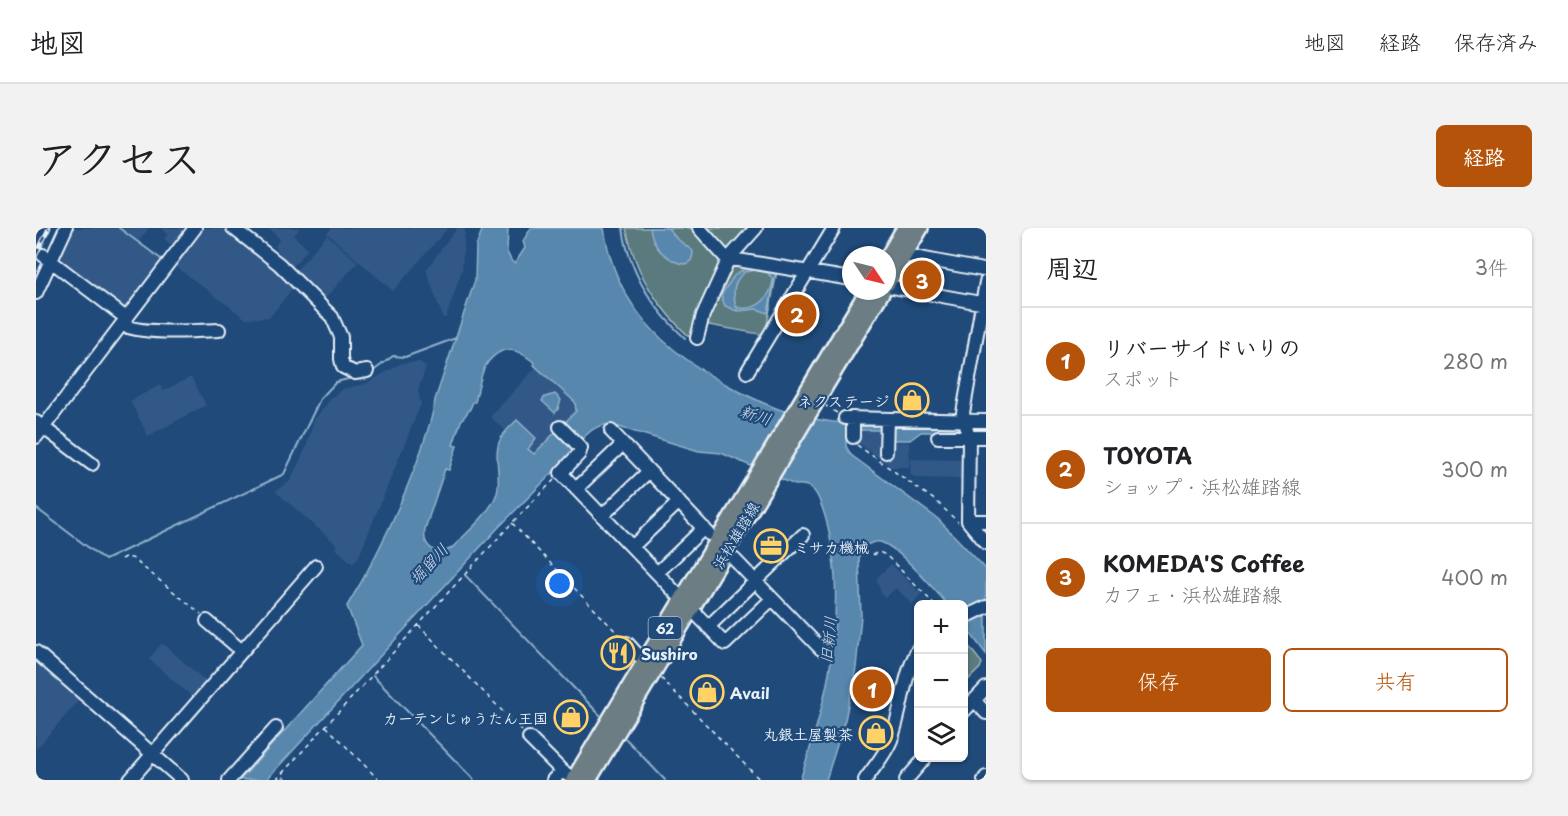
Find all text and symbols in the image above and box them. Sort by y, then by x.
text: 地図 [30,20,86,63]
text: 地図 [1304,25,1346,57]
text: 経路 [1379,25,1421,57]
text: 保存済み [1454,25,1538,57]
text: アクセス [36,125,201,188]
button: 経路 [1436,125,1532,187]
north arrow [842,246,896,300]
text: 周辺 [1046,248,1098,287]
text: 3件 [1475,252,1508,282]
pin: 3 [902,257,942,302]
pin: 2 [778,292,816,337]
text: リバーサイドいりの [1103,330,1301,363]
text: 1 [1061,346,1070,376]
text: 280 m [1443,346,1508,376]
text: スポット [1103,363,1183,393]
shop icon: ネクステージ [894,382,930,418]
place label: ネクステージ [798,389,889,412]
water label: 新川 [737,398,775,430]
text: TOYOTA [1103,438,1192,471]
text: 2 [1058,454,1073,484]
text: 300 m [1441,454,1508,484]
text: ショップ · 浜松雄踏線 [1103,471,1301,501]
street label: 浜松雄踏線 [706,497,764,573]
office icon: ミサカ機械 [753,528,789,564]
place label: ミサカ機械 [794,535,869,558]
water label: 堀留川 [403,537,453,589]
text: KOMEDA'S Coffee [1103,546,1305,579]
text: 3 [1059,562,1072,592]
text: 400 m [1441,562,1508,592]
your location [545,569,574,598]
text: カフェ · 浜松雄踏線 [1103,579,1282,609]
map controls [914,600,968,762]
button: + [914,600,968,654]
water label: 旧新川 [813,615,841,665]
road number: 62 [648,617,682,639]
restaurant icon: Sushiro [600,635,636,671]
place label: Sushiro [641,642,698,665]
button: 保存 [1046,648,1271,712]
button: 共有 [1283,648,1508,712]
button: − [914,654,968,708]
pin: 1 [852,666,892,712]
shop icon: Avail [689,674,725,710]
place label: Avail [730,681,770,704]
shop icon: カーテンじゅうたん王国 [553,699,589,735]
place label: カーテンじゅうたん王国 [383,706,548,729]
button: layers [914,708,968,762]
shop icon: 丸銀土屋製茶 [858,715,894,751]
place label: 丸銀土屋製茶 [763,722,853,745]

